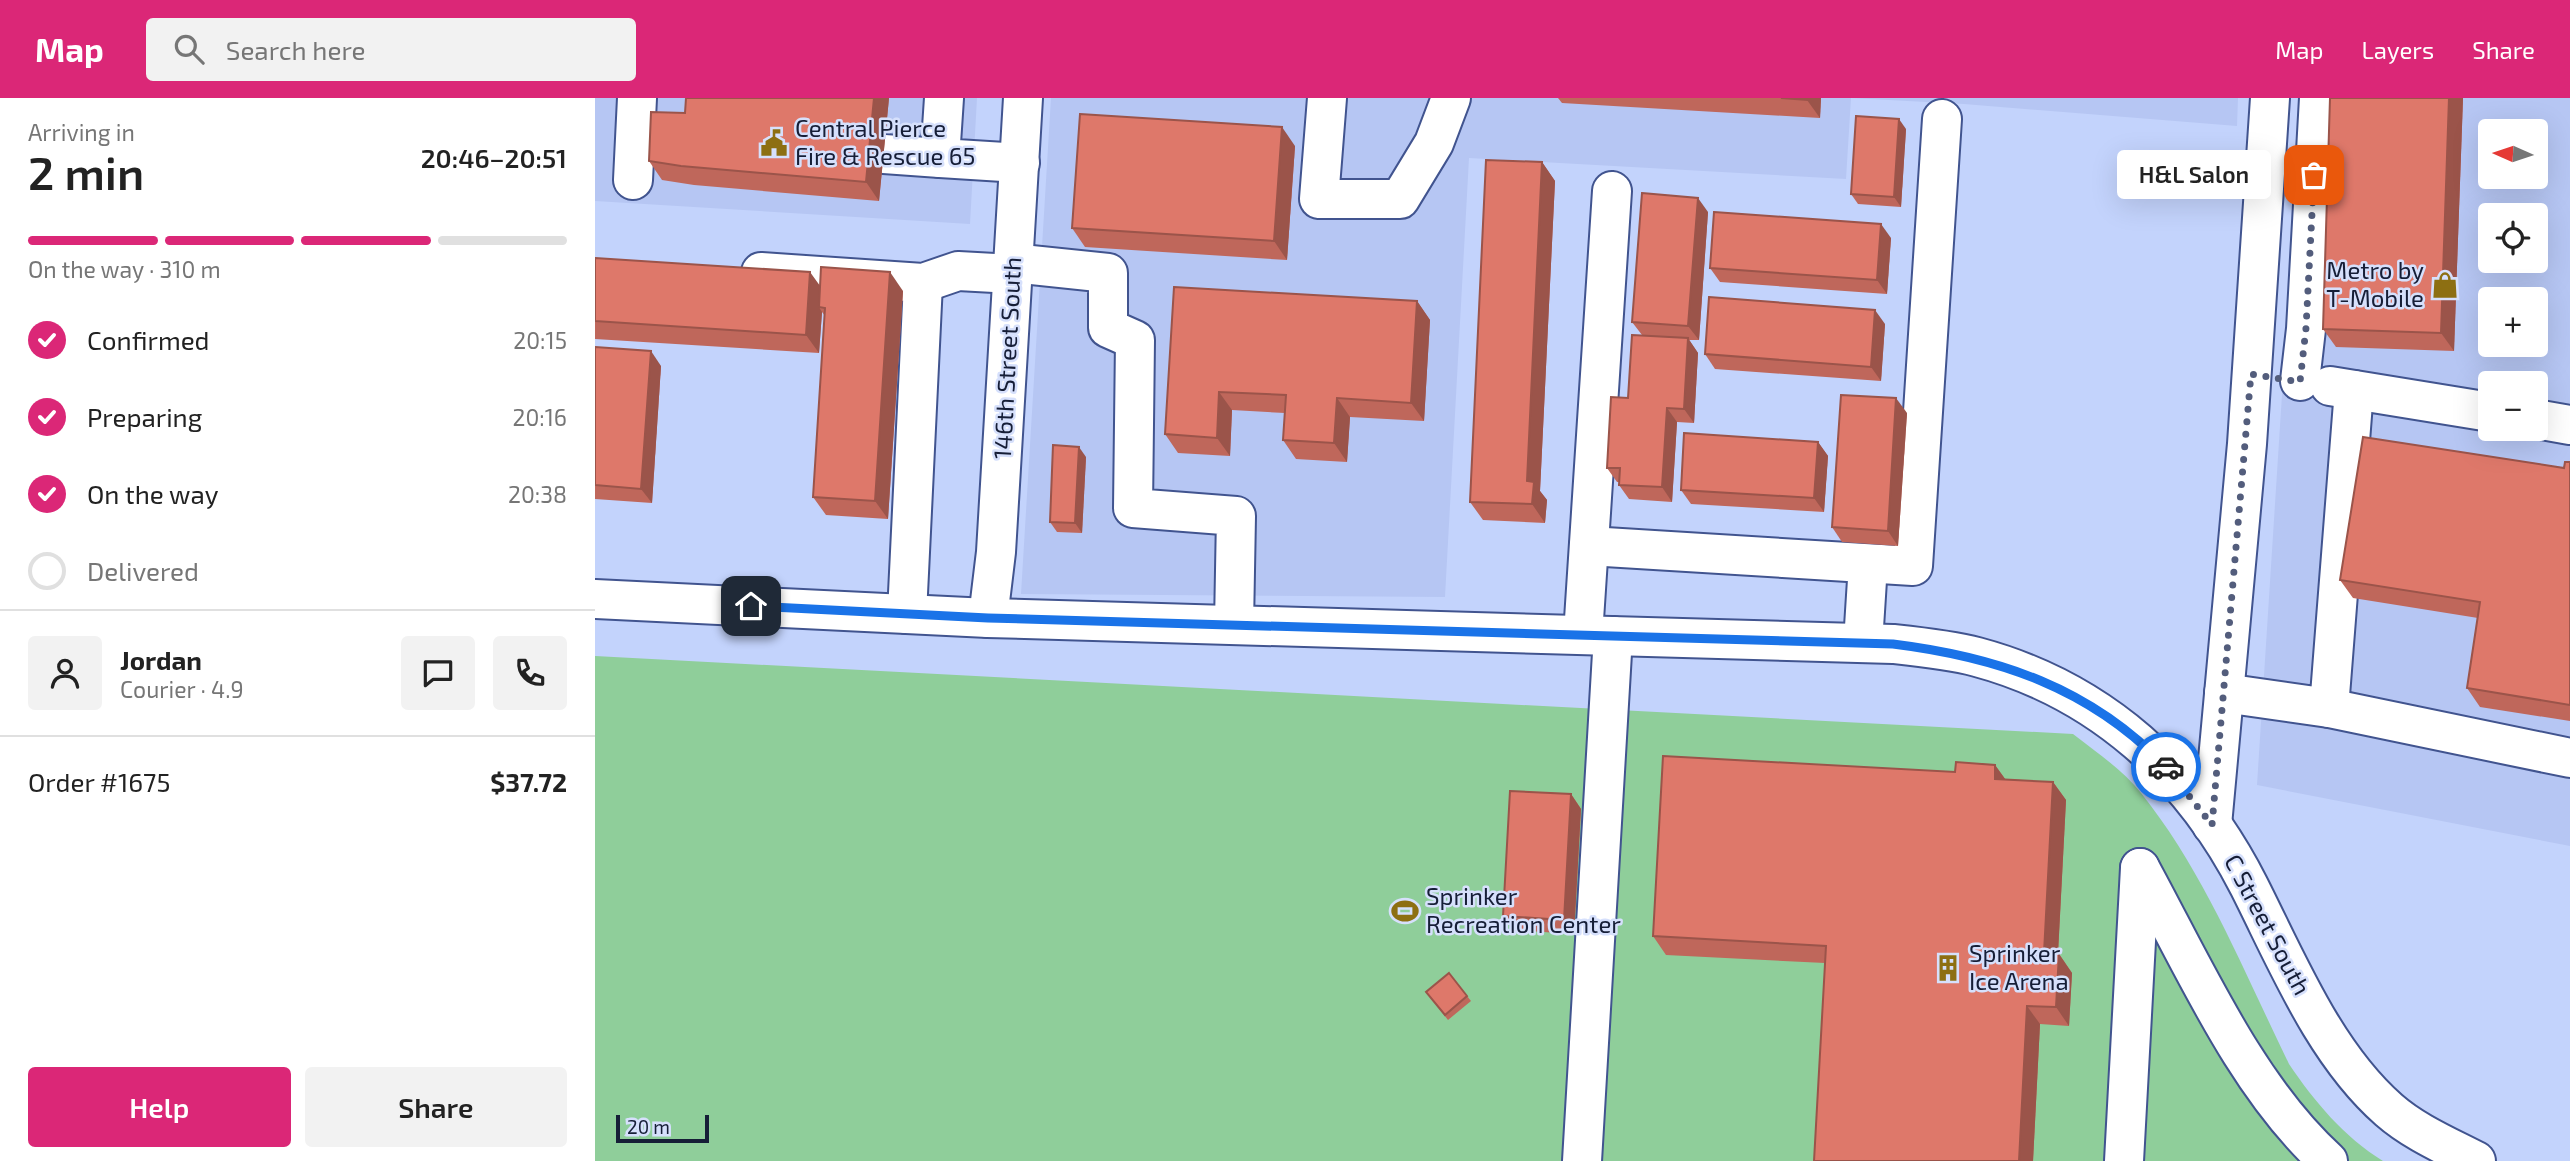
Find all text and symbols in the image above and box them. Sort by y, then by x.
search box [146,18,636,81]
text: Map [35,29,104,69]
icon: search [170,30,208,68]
text: Search here [226,34,365,65]
text: Map [2275,35,2323,64]
text: Layers [2361,35,2434,64]
text: Share [2472,35,2535,64]
place label: Central Pierce Fire & Rescue 65 [795,113,975,170]
text: Arriving in [28,118,135,146]
north arrow [2478,119,2548,189]
map controls [2478,119,2548,441]
public building icon: Central Pierce Fire & Rescue 65 [759,128,789,158]
text: 20:46–20:51 [421,142,567,173]
text: 2 min [28,144,144,199]
pin [2284,145,2344,205]
callout: H&L Salon [2118,150,2272,200]
icon: bag [2295,156,2333,194]
text: H&L Salon [2139,160,2249,188]
button: locate [2478,203,2548,273]
text: On the way · 310 m [28,255,221,283]
place label: Metro by T-Mobile [2326,255,2424,312]
street label: 146th Street South [987,256,1026,460]
shop icon: Metro by T-Mobile [2430,270,2460,300]
button: + [2478,287,2548,357]
icon: check [28,321,66,359]
text: Confirmed [87,324,210,355]
text: 20:15 [513,326,567,354]
button: − [2478,371,2548,441]
icon: check [28,398,66,436]
text: Preparing [87,401,202,432]
text: 20:16 [512,403,567,431]
icon: check [28,475,66,513]
text: On the way [87,478,218,509]
text: 20:38 [508,480,567,508]
text: Delivered [87,555,199,586]
pin [721,576,781,636]
icon: home [732,587,770,625]
button: person [28,636,102,710]
button: chat [401,636,475,710]
button: phone [493,636,567,710]
text: Jordan [120,644,202,675]
text: Courier · 4.9 [120,675,244,703]
courier [2131,732,2201,802]
icon: car [2147,748,2185,786]
text: Order #1675 [28,766,170,797]
text: $37.72 [490,766,567,797]
street label: C Street South [2219,849,2318,1000]
place label: Sprinker Recreation Center [1426,881,1621,938]
sports icon: Sprinker Recreation Center [1390,896,1420,926]
place label: Sprinker Ice Arena [1969,938,2069,995]
building icon: Sprinker Ice Arena [1933,953,1963,983]
button: Help [28,1067,291,1147]
button: Share [305,1067,567,1147]
scale bar [616,1112,709,1144]
text: 20 m [627,1115,670,1138]

